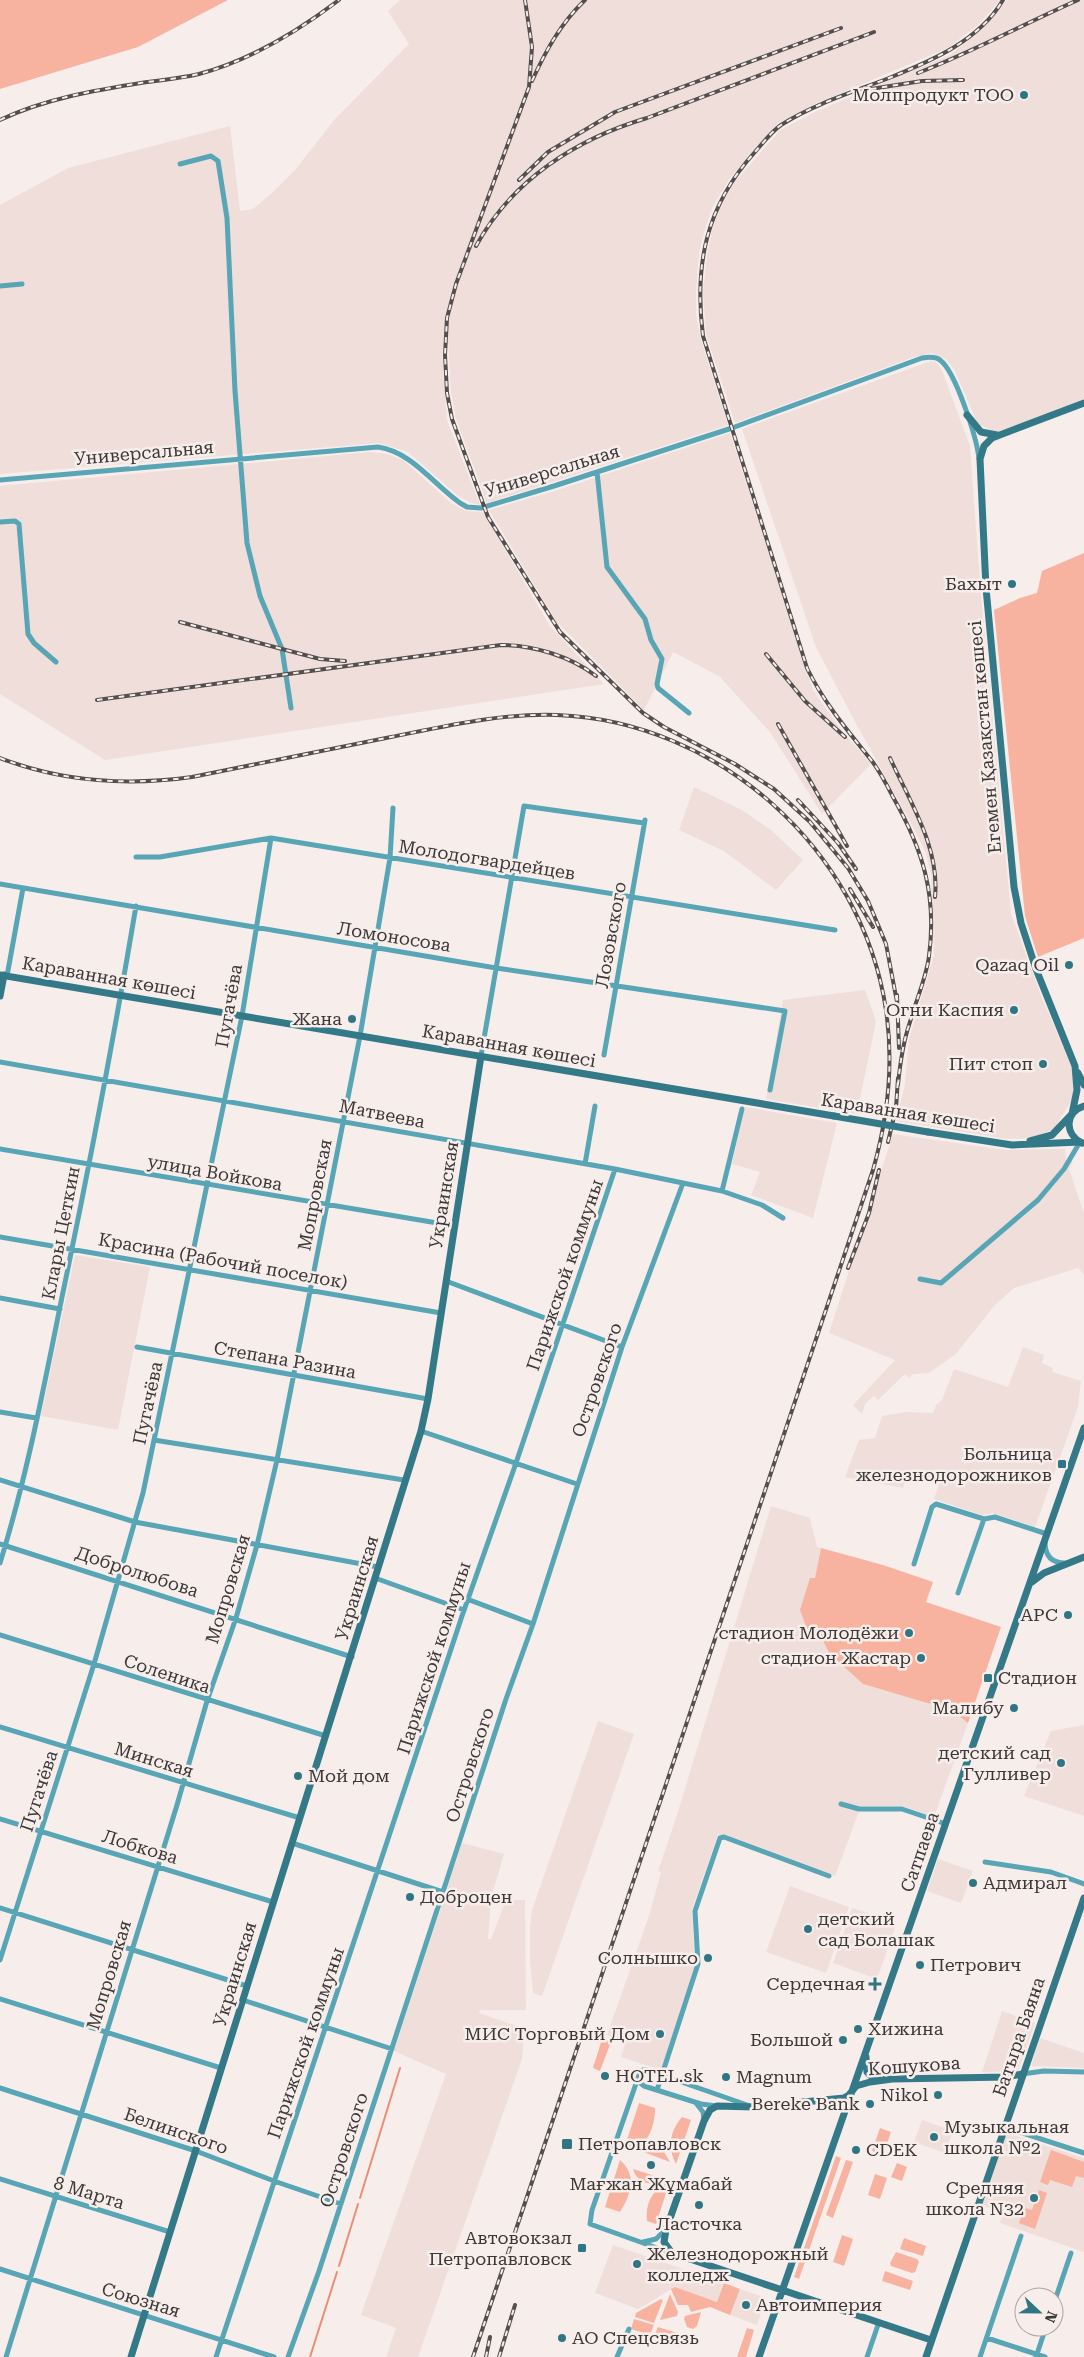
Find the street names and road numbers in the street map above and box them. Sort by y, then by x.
street label: Универсальная [73,436,215,469]
street label: Универсальная [482,440,622,501]
street label: Егемен Қазақстан көшесі [964,619,1005,854]
street label: Молодогвардейцев [397,835,577,884]
street label: Лозовского [591,880,630,990]
street label: Ломоносова [336,917,453,956]
street label: Караванная көшесі [21,952,198,1003]
street label: Пугачёва [211,962,246,1049]
street label: Караванная көшесі [421,1020,598,1071]
street label: Караванная көшесі [820,1088,997,1137]
street label: Матвеева [337,1095,427,1132]
street label: Мопровская [293,1137,336,1253]
street label: Украинская [425,1140,462,1250]
street label: улица Войкова [146,1150,284,1195]
street label: Клары Цеткин [37,1164,84,1301]
street label: Парижской коммуны [522,1176,607,1373]
street label: Красина (Рабочий поселок) [97,1228,349,1293]
street label: Островского [567,1320,626,1440]
street label: Степана Разина [212,1337,358,1382]
street label: Пугачёва [128,1359,167,1446]
street label: Мопровская [201,1532,254,1646]
street label: Украинская [331,1533,382,1643]
street label: Добролюбова [73,1542,202,1601]
street label: Парижской коммуны [392,1559,475,1757]
street label: Соленика [121,1650,213,1697]
street label: Островского [441,1705,498,1825]
street label: Минская [112,1738,196,1782]
street label: Пугачёва [15,1747,62,1834]
street label: Сатпаева [896,1809,943,1895]
street label: Лобкова [100,1825,181,1868]
street label: Мопровская [82,1918,135,2032]
street label: Украинская [209,1919,260,2029]
street label: Парижской коммуны [263,1944,348,2141]
street label: Батыра Баяна [988,1974,1049,2099]
street label: Кошукова [867,2052,961,2079]
street label: Островского [315,2090,372,2210]
street label: Белинского [121,2103,231,2158]
street label: 8 Марта [51,2172,127,2213]
street label: Союзная [99,2278,183,2321]

